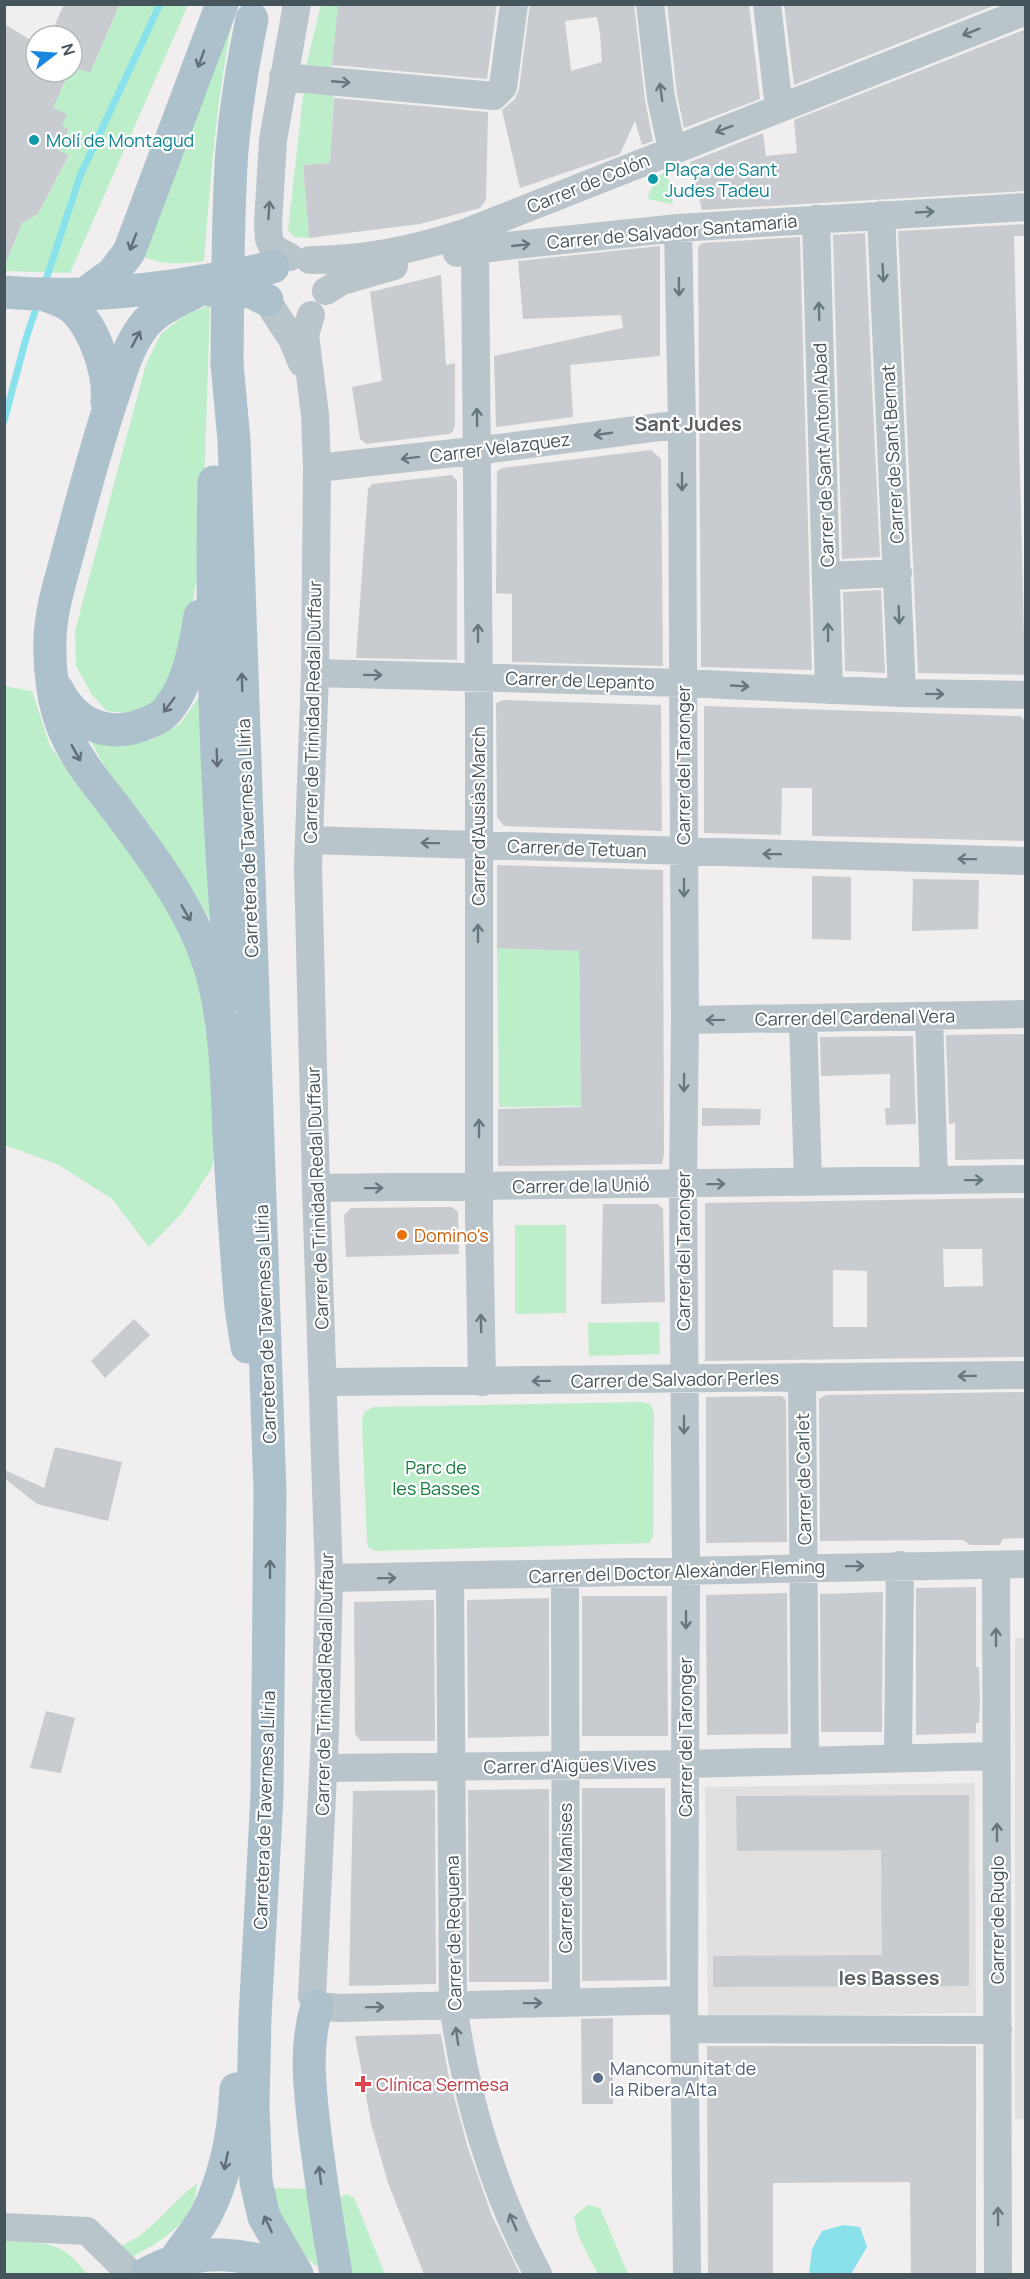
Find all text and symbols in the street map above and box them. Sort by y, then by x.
north arrow [24,24,84,84]
one-way arrow [962,27,981,38]
text: N [56,41,81,58]
one-way arrow [195,49,206,68]
one-way arrow [331,77,351,88]
one-way arrow [655,82,666,102]
one-way arrow [715,124,734,135]
place label: Molí de Montagud [46,128,194,152]
marker: Molí de Montagud [27,133,41,147]
street label: Carrer de Colón [523,147,653,219]
place label: Plaça de Sant Judes Tadeu [665,157,777,202]
marker: Plaça de Sant Judes Tadeu [646,172,660,186]
one-way arrow [263,200,274,220]
one-way arrow [914,207,934,218]
street label: Carrer de Salvador Santamaria [546,208,798,254]
one-way arrow [127,232,138,251]
one-way arrow [511,239,531,250]
one-way arrow [878,263,889,283]
one-way arrow [673,276,685,296]
one-way arrow [813,302,825,322]
one-way arrow [131,330,142,348]
street label: Carrer de Sant Antoni Abad [807,342,839,568]
street label: Carrer de Sant Bernat [875,364,909,544]
one-way arrow [471,408,483,428]
district label: Sant Judes [634,410,742,437]
street label: Carrer Velazquez [428,426,572,468]
one-way arrow [594,428,614,439]
one-way arrow [400,453,420,464]
one-way arrow [676,471,688,491]
street label: Carrer de Trinidad Redal Duffaur [298,580,326,844]
one-way arrow [894,604,905,624]
one-way arrow [822,622,834,642]
one-way arrow [472,624,484,644]
street label: Carrer de Lepanto [505,665,655,695]
one-way arrow [363,669,383,681]
one-way arrow [236,672,247,692]
one-way arrow [730,680,750,691]
street label: Carrer del Taronger [671,684,695,845]
one-way arrow [925,688,945,699]
one-way arrow [163,697,176,713]
street label: Carretera de Tavernes a Llíria [231,718,263,958]
street label: Carrer d'Ausiàs March [466,726,490,906]
one-way arrow [70,744,82,761]
one-way arrow [211,748,222,768]
street label: Carrer de Tetuan [507,834,647,862]
one-way arrow [421,837,441,849]
one-way arrow [763,849,783,860]
one-way arrow [958,853,978,865]
one-way arrow [678,878,690,898]
one-way arrow [181,904,193,921]
one-way arrow [472,924,484,944]
street label: Carrer del Cardenal Vera [755,1003,955,1031]
one-way arrow [706,1014,726,1025]
street label: Carrer de Trinidad Redal Duffaur [300,1065,334,1330]
one-way arrow [678,1073,690,1093]
one-way arrow [473,1119,485,1139]
street label: Carrer del Taronger [671,1170,695,1331]
street label: Carrer de la Unió [512,1172,650,1198]
one-way arrow [964,1174,984,1186]
one-way arrow [706,1178,726,1190]
one-way arrow [364,1182,384,1194]
street label: Carretera de Tavernes a Llíria [249,1204,281,1444]
place label: Domino's [414,1223,489,1247]
marker: Domino's [395,1228,409,1242]
one-way arrow [475,1314,487,1334]
street label: Carrer de Salvador Perles [571,1365,779,1393]
one-way arrow [958,1370,978,1382]
one-way arrow [532,1375,552,1387]
street label: Carrer de Carlet [790,1413,816,1545]
one-way arrow [678,1415,690,1435]
park label: Parc de les Basses [392,1455,480,1500]
street label: Carrer de Trinidad Redal Duffaur [310,1552,338,1816]
street label: Carrer del Doctor Alexànder Fleming [528,1554,826,1588]
one-way arrow [264,1560,276,1580]
one-way arrow [844,1560,864,1572]
one-way arrow [377,1572,397,1584]
one-way arrow [680,1610,692,1630]
one-way arrow [990,1628,1002,1648]
street label: Carrer del Taronger [673,1656,697,1817]
street label: Carretera de Tavernes a Llíria [248,1690,280,1930]
street label: Carrer d'Aigües Vives [483,1751,657,1779]
street label: Carrer de Manises [553,1803,577,1953]
one-way arrow [991,1823,1003,1843]
street label: Carrer de Requena [440,1855,466,2011]
street label: Carrer de Ruglo [985,1856,1009,1984]
district label: les Basses [838,1964,940,1991]
one-way arrow [522,1997,542,2009]
one-way arrow [365,2001,385,2013]
one-way arrow [452,2026,463,2046]
place label: Mancomunitat de la Ribera Alta [610,2056,756,2101]
marker: Mancomunitat de la Ribera Alta [591,2071,605,2085]
place label: Clínica Sermesa [376,2072,509,2096]
marker: Clínica Sermesa [354,2075,372,2093]
one-way arrow [220,2151,231,2170]
one-way arrow [314,2166,325,2186]
one-way arrow [992,2207,1004,2227]
one-way arrow [507,2213,518,2232]
one-way arrow [262,2215,274,2233]

